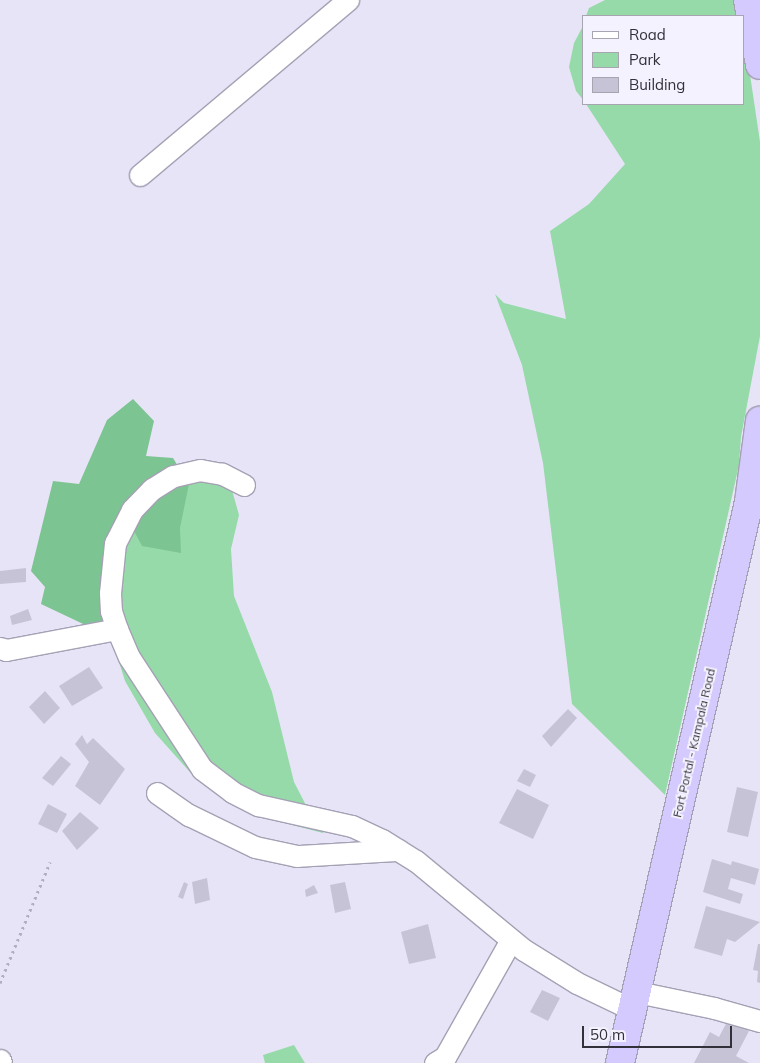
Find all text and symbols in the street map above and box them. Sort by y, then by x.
legend [582,15,745,105]
text: Road [629,25,666,44]
text: Park [629,50,661,69]
text: Building [629,75,685,94]
street label: Fort Portal - Kampala Road [670,667,718,819]
scale bar [585,1016,735,1048]
text: 50 m [590,1025,625,1044]

